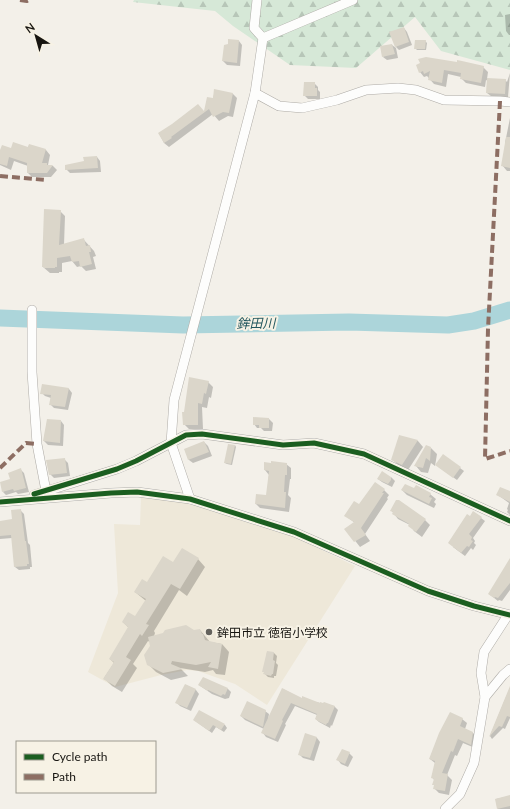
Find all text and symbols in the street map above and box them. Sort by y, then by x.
north arrow [16,16,56,56]
text: N [22,20,37,35]
water label: 鉾田川 [236,315,278,331]
place label: 鉾田市立 徳宿小学校 [217,625,328,640]
marker: 鉾田市立 徳宿小学校 [204,627,214,637]
legend [16,741,156,793]
text: Cycle path [52,749,107,764]
text: Path [52,769,76,784]

